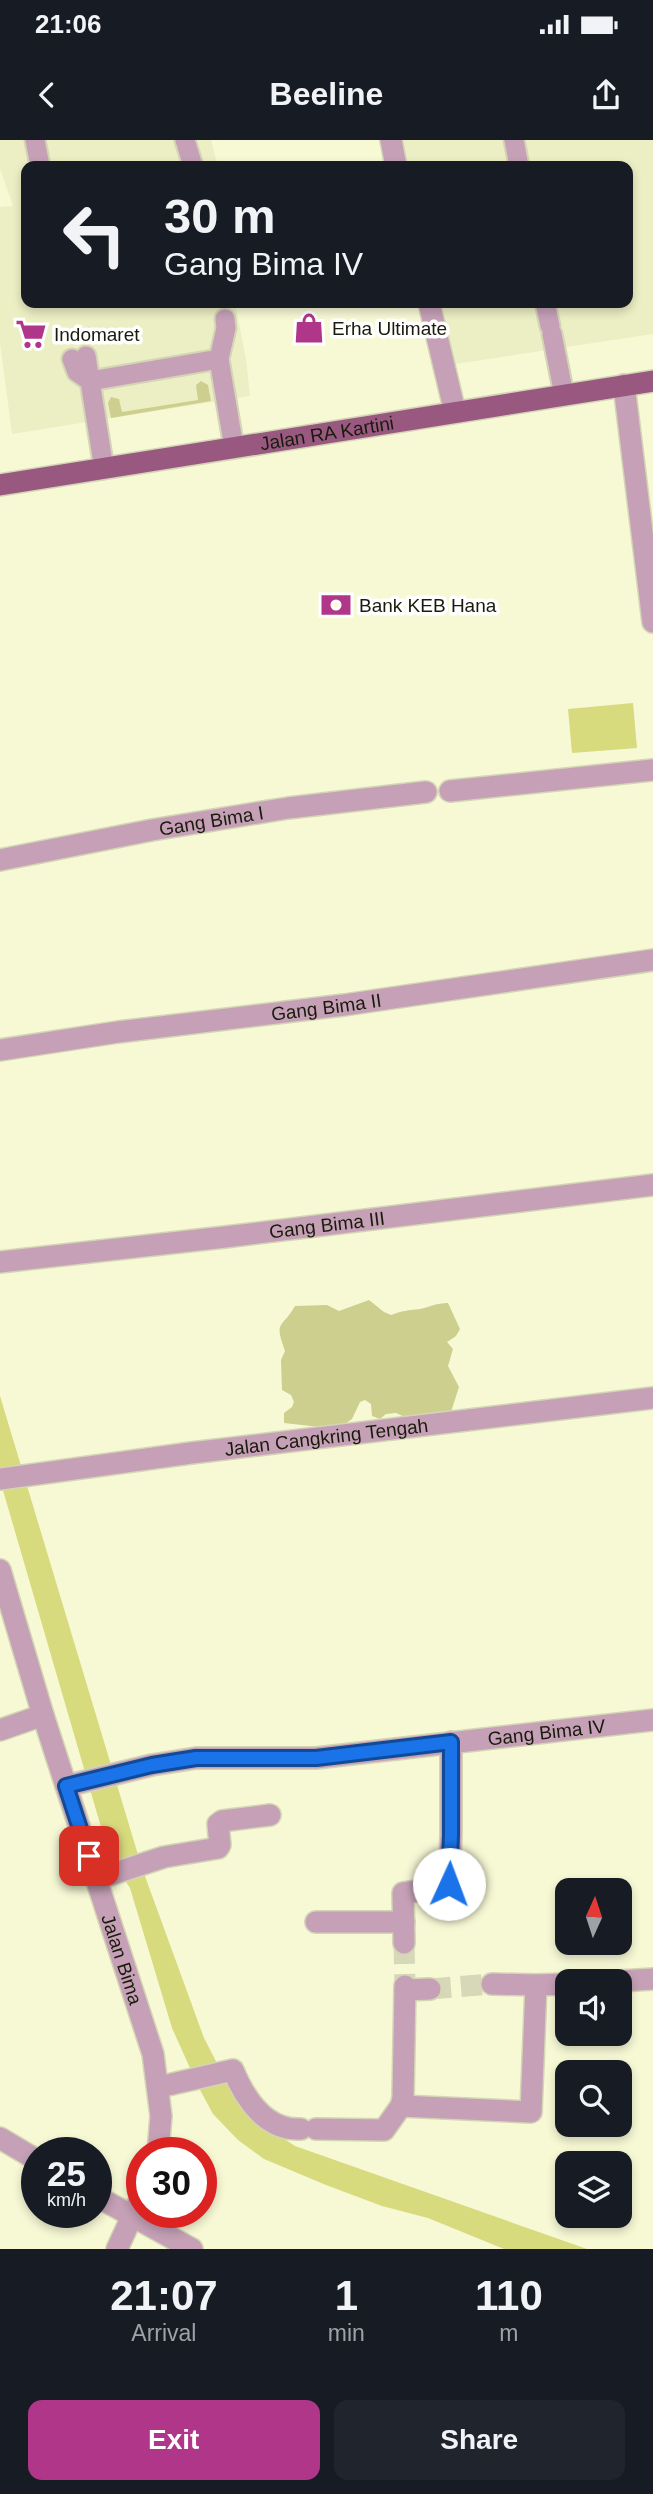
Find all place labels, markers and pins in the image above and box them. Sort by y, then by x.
shop icon: Erha Ultimate [292,311,326,345]
supermarket icon: Indomaret [14,317,48,351]
place label: Erha Ultimate [332,318,447,339]
place label: Indomaret [54,324,140,345]
bank icon: Bank KEB Hana [319,588,353,622]
place label: Bank KEB Hana [359,595,497,616]
pin [59,1826,119,1886]

